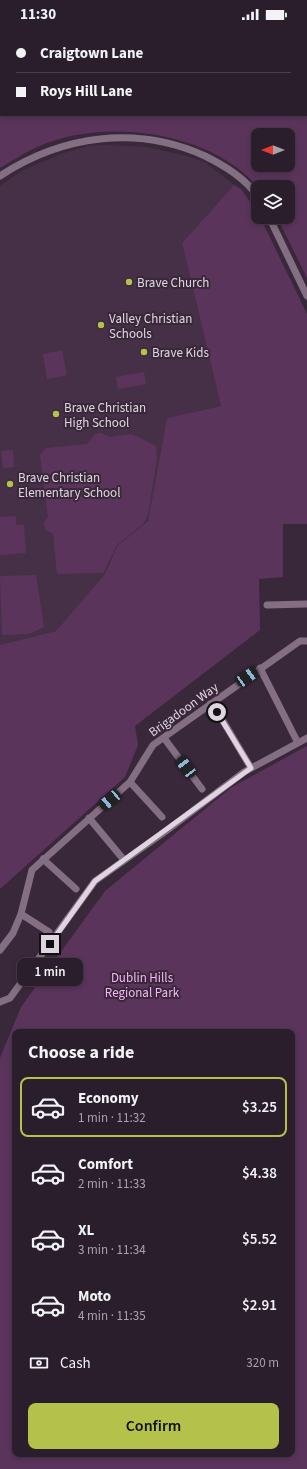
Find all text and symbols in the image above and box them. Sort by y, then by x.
text: 11:30 [20,4,56,25]
text: Craigtown Lane [40,43,143,64]
text: Roys Hill Lane [40,81,133,102]
north arrow [251,128,295,172]
map controls [251,128,295,224]
button: layers [251,180,295,224]
place label: Brave Church [137,274,209,292]
marker: Brave Church [124,277,134,287]
place label: Valley Christian Schools [109,310,192,343]
marker: Valley Christian Schools [96,320,106,330]
place label: Brave Kids [152,344,209,362]
marker: Brave Kids [139,347,149,357]
place label: Brave Christian High School [64,399,146,432]
marker: Brave Christian High School [51,409,61,419]
place label: Brave Christian Elementary School [18,469,120,502]
marker: Brave Christian Elementary School [5,479,15,489]
car [234,665,260,689]
street label: Brigadoon Way [145,678,222,741]
route start [208,703,226,721]
car [174,754,198,780]
car [97,788,123,812]
route end [41,935,59,953]
callout: 1 min [17,958,83,986]
text: 1 min [35,963,65,981]
park label: Dublin Hills Regional Park [105,969,180,1002]
text: Choose a ride [28,1040,134,1065]
text: Economy [78,1088,139,1109]
icon: car [30,1089,66,1125]
text: $3.25 [242,1097,277,1118]
text: 1 min · 11:32 [78,1109,146,1127]
text: Comfort [78,1154,133,1175]
icon: car [30,1155,66,1191]
text: $4.38 [242,1163,277,1184]
text: 2 min · 11:33 [78,1175,146,1193]
text: XL [78,1220,94,1241]
icon: car [30,1221,66,1257]
text: $5.52 [242,1229,277,1250]
text: 3 min · 11:34 [78,1241,146,1259]
text: Moto [78,1286,111,1307]
icon: car [30,1287,66,1323]
text: $2.91 [242,1295,277,1316]
text: 4 min · 11:35 [78,1307,146,1325]
icon: cash [28,1352,50,1374]
text: Cash [60,1353,91,1374]
text: 320 m [246,1354,279,1372]
button: Confirm [28,1403,279,1449]

